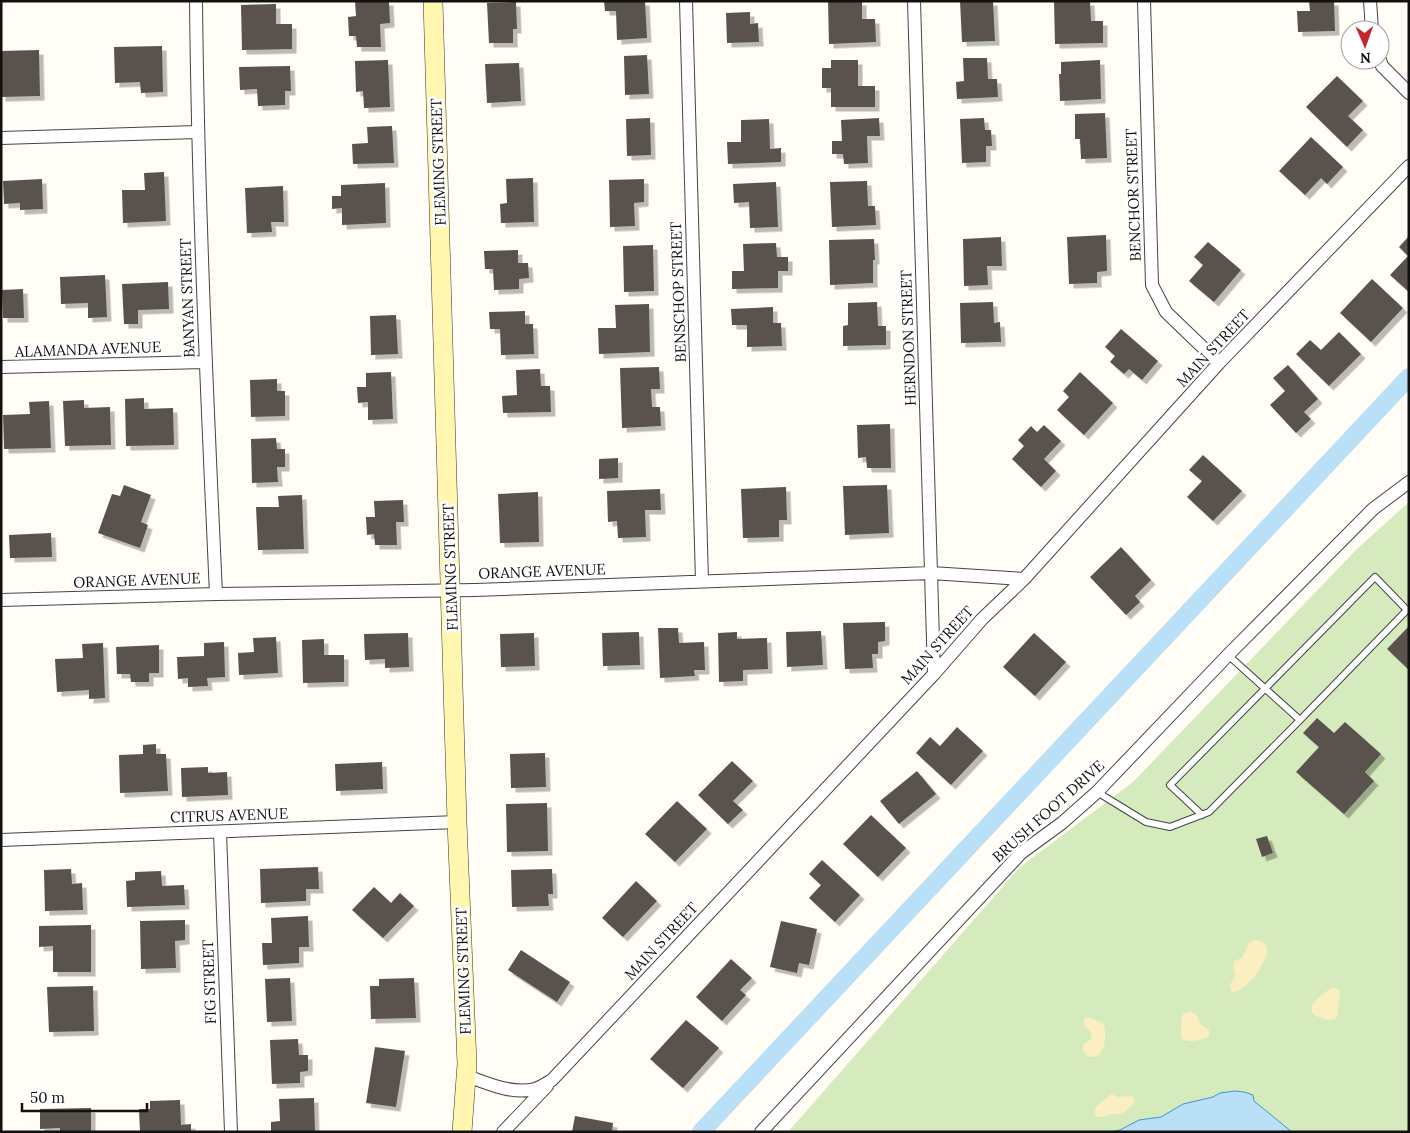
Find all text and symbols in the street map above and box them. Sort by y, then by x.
north arrow [1340,20,1390,70]
text: N [1360,49,1371,67]
street label: FLEMING STREET [426,98,450,226]
street label: BENCHOR STREET [1121,128,1145,262]
street label: BENSCHOP STREET [666,221,690,363]
street label: BANYAN STREET [175,238,199,358]
street label: HERNDON STREET [896,269,920,406]
street label: MAIN STREET [1172,305,1254,391]
street label: ALAMANDA AVENUE [13,337,162,361]
street label: FLEMING STREET [438,503,462,631]
street label: ORANGE AVENUE [478,559,606,583]
street label: ORANGE AVENUE [73,568,201,592]
street label: MAIN STREET [897,601,978,688]
street label: BRUSH FOOT DRIVE [988,756,1108,866]
street label: CITRUS AVENUE [170,803,288,827]
street label: MAIN STREET [620,898,702,984]
street label: FLEMING STREET [451,907,475,1035]
street label: FIG STREET [198,939,220,1024]
scale bar [22,1080,148,1112]
text: 50 m [30,1088,65,1107]

